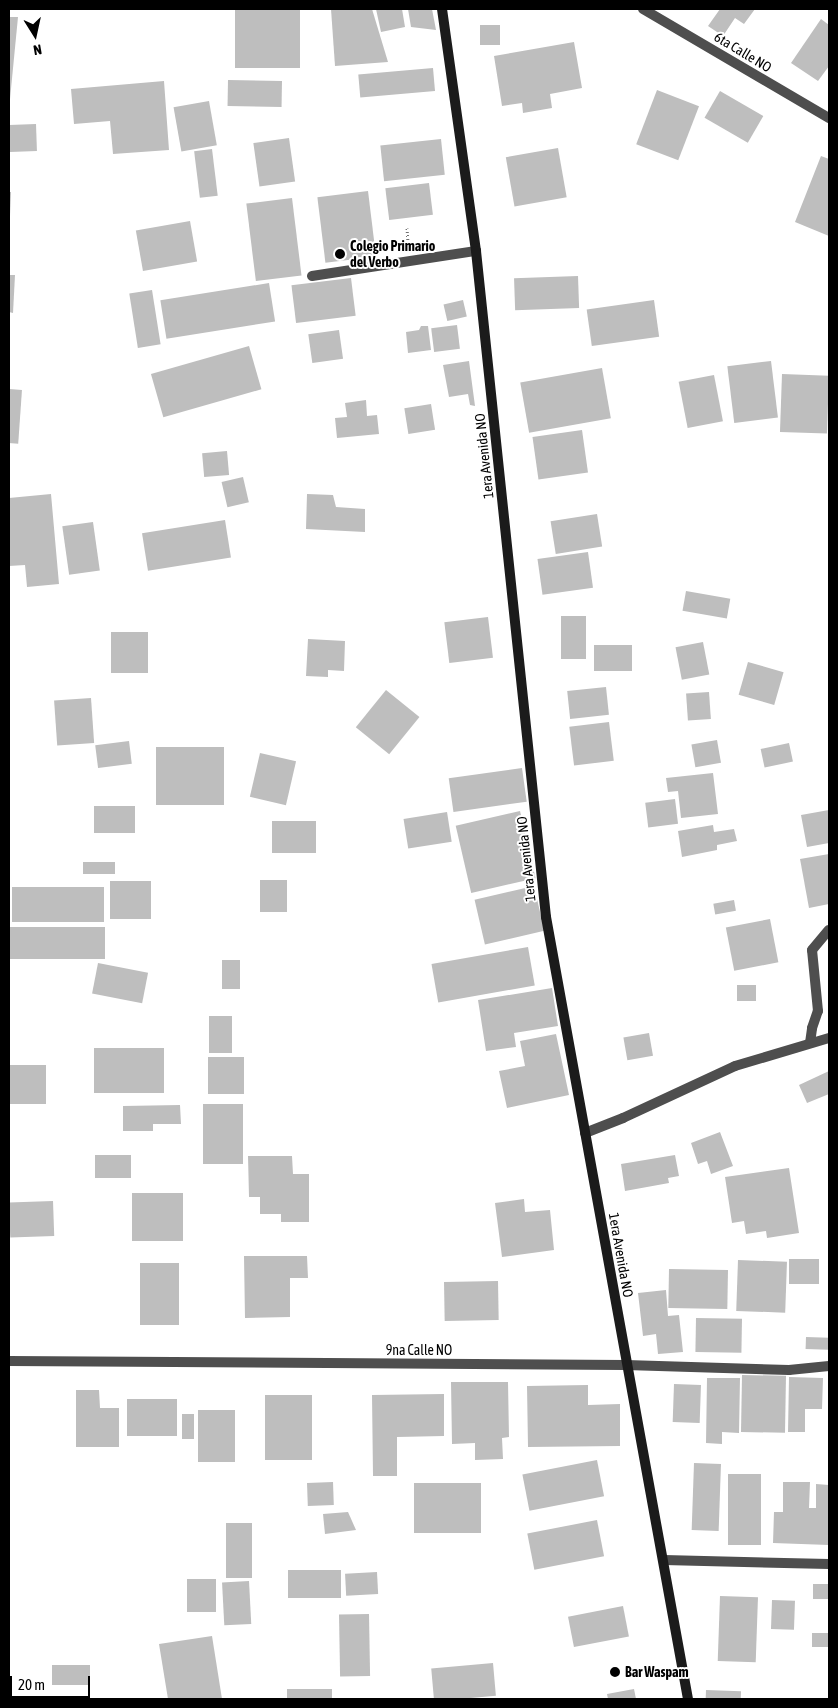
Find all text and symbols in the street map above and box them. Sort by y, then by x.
north arrow [10,10,60,60]
street label: 6ta Calle NO [711,28,775,76]
text: N [32,41,43,58]
place label: Colegio Primario del Verbo [350,238,435,270]
marker: Colegio Primario del Verbo [334,248,346,260]
street label: 1era Avenida NO [471,413,497,499]
street label: 1era Avenida NO [513,816,539,902]
street label: 1era Avenida NO [605,1211,637,1299]
street label: 9na Calle NO [386,1342,452,1358]
place label: Bar Waspam [625,1664,689,1680]
scale bar [12,1666,92,1698]
marker: Bar Waspam [609,1666,621,1678]
text: 20 m [18,1676,45,1693]

